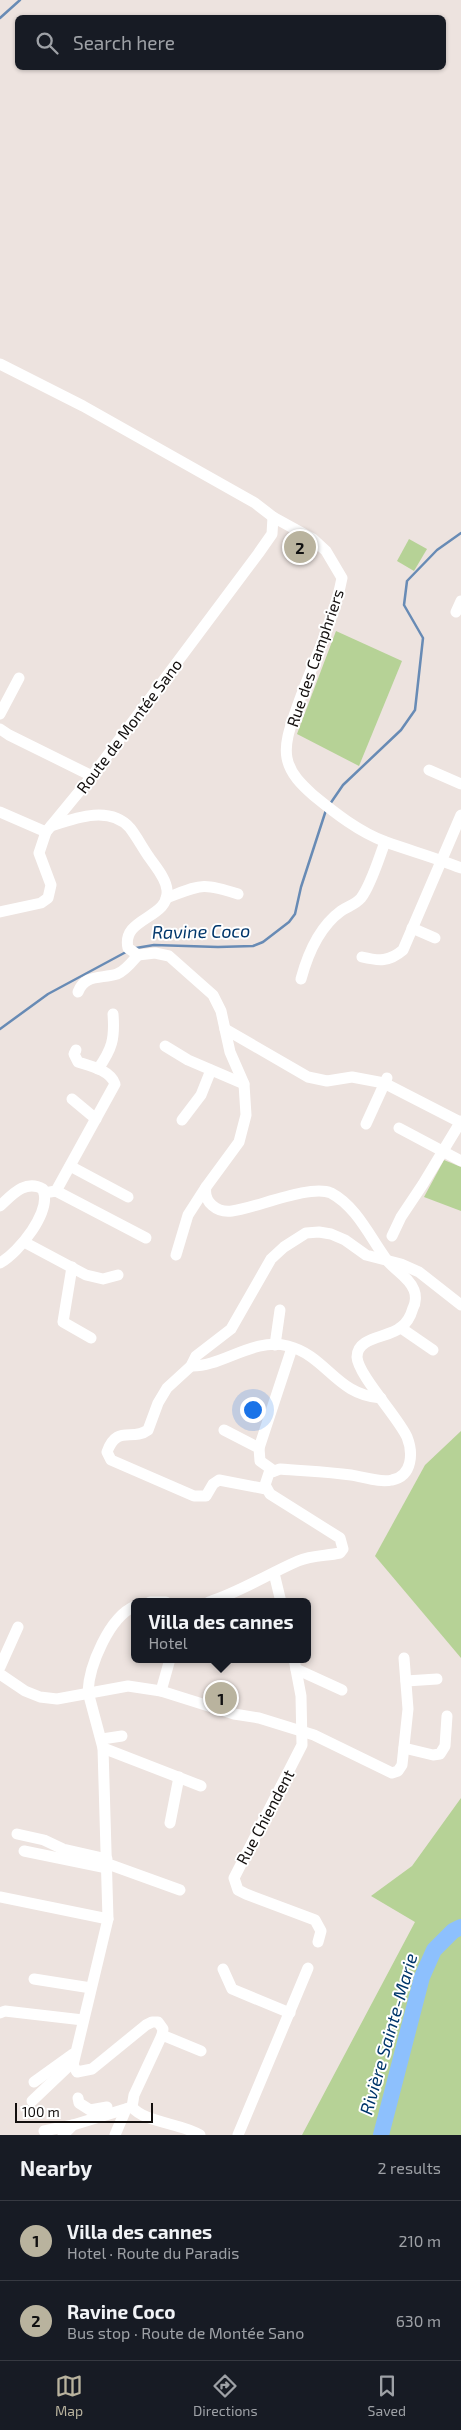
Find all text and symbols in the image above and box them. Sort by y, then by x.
search box [15,15,446,70]
icon: search [33,29,61,57]
text: Search here [73,31,175,54]
pin: 2 [284,528,316,566]
street label: Rue des Camphriers [282,586,347,729]
street label: Route de Montée Sano [72,655,185,797]
water label: Ravine Coco [152,919,250,943]
your location [240,1397,266,1423]
popup [131,1598,311,1663]
text: Villa des cannes [148,1610,294,1633]
text: Hotel [148,1633,188,1652]
pin: 1 [205,1679,237,1717]
street label: Rue Chiendent [232,1766,297,1867]
water label: Rivière Sainte-Marie [354,1950,422,2117]
scale bar [15,2100,152,2123]
text: 100 m [22,2103,60,2120]
text: Nearby [20,2155,92,2180]
text: 2 results [378,2158,441,2177]
text: Villa des cannes [67,2220,212,2243]
text: 1 [33,2231,39,2250]
text: 210 m [398,2231,441,2250]
text: Hotel · Route du Paradis [67,2243,239,2262]
text: Ravine Coco [67,2300,175,2323]
text: 2 [31,2311,41,2330]
text: 630 m [396,2311,441,2330]
text: Bus stop · Route de Montée Sano [67,2323,304,2342]
tab: Map [55,2372,83,2419]
tab: Directions [193,2372,258,2419]
tab: Saved [368,2372,406,2419]

